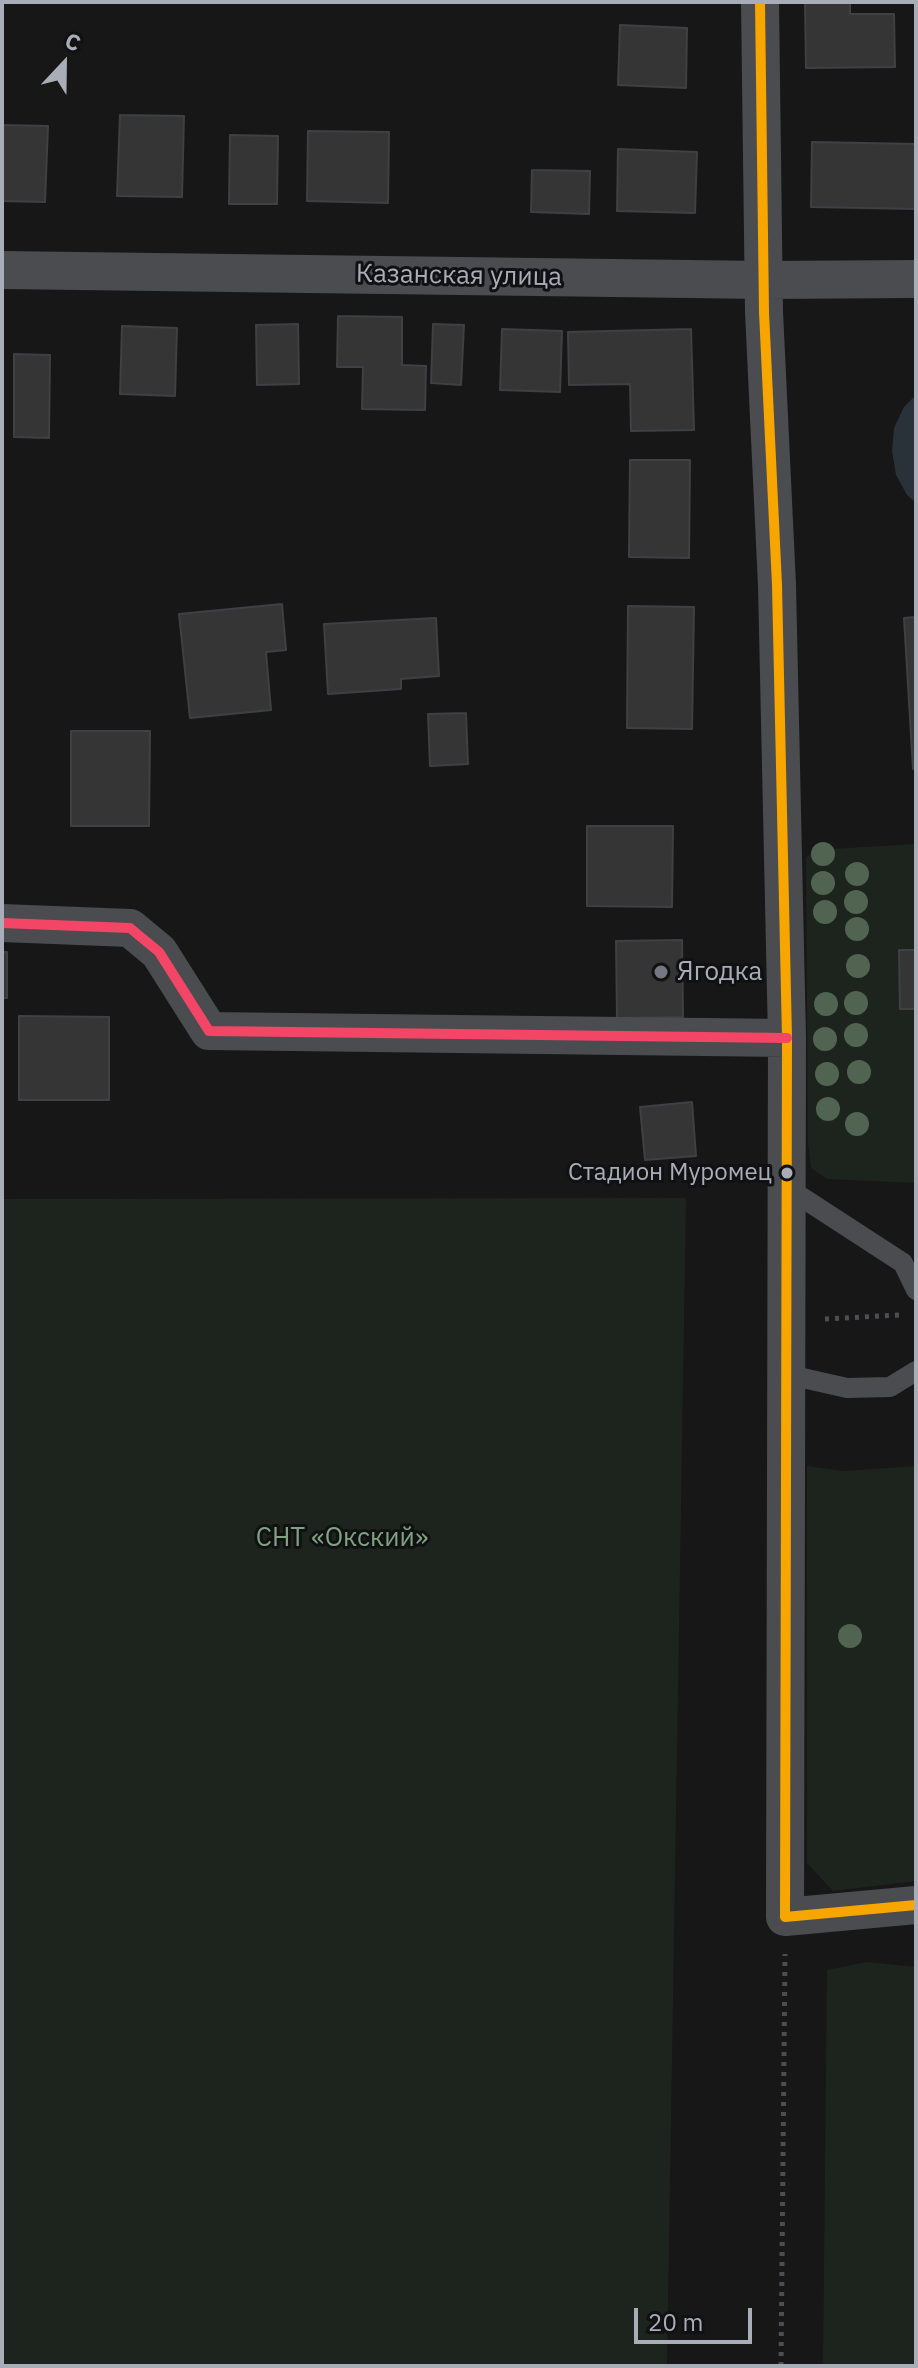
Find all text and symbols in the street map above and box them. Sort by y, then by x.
north arrow [24,24,104,104]
text: С [61,25,85,57]
street label: Казанская улица [356,259,562,293]
place label: Ягодка [677,956,762,988]
marker: Ягодка [652,963,670,981]
place label: Стадион Муромец [568,1159,772,1187]
marker: Стадион Муромец [779,1165,795,1181]
park label: СНТ «Окский» [256,1522,428,1554]
scale bar [638,2292,756,2342]
text: 20 m [648,2306,703,2338]

